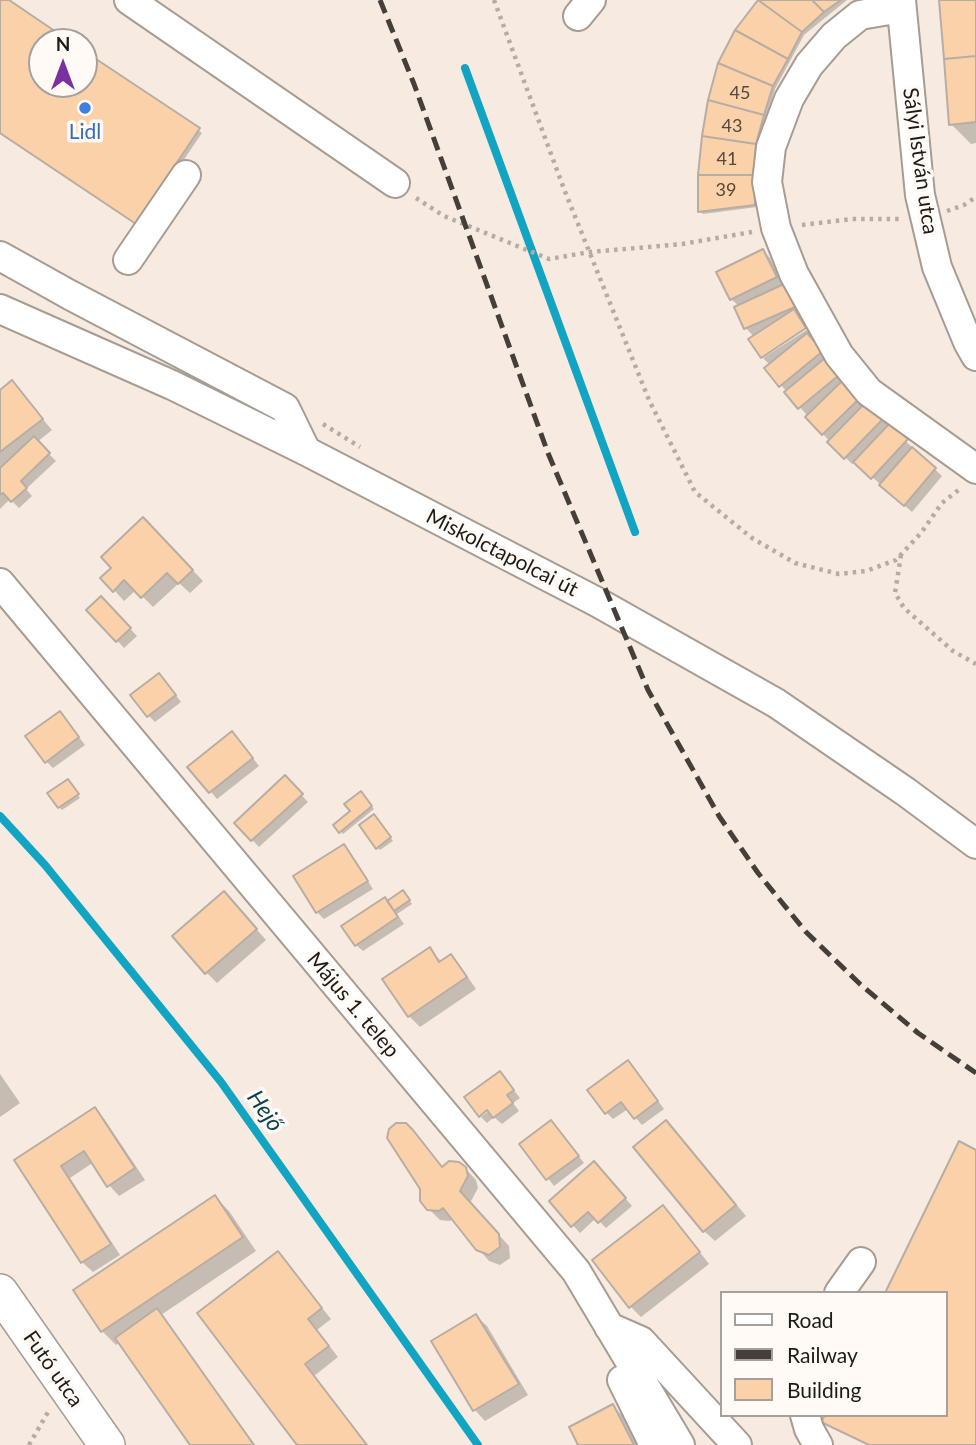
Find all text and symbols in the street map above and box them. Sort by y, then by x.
north arrow [28,28,98,98]
text: N [56,32,70,55]
house number: 45 [730,82,750,104]
street label: Sályi István utca [897,86,943,236]
marker: Lidl [77,100,93,116]
house number: 43 [722,115,742,137]
place label: Lidl [69,119,101,145]
house number: 41 [717,148,737,170]
house number: 39 [716,179,736,201]
street label: Miskolctapolcai út [422,504,582,602]
street label: Május 1. telep [302,947,404,1063]
water label: Hejő [241,1085,289,1137]
legend [720,1291,948,1417]
text: Road [787,1307,834,1332]
street label: Futó utca [18,1326,88,1412]
text: Railway [787,1342,858,1367]
text: Building [787,1377,862,1402]

